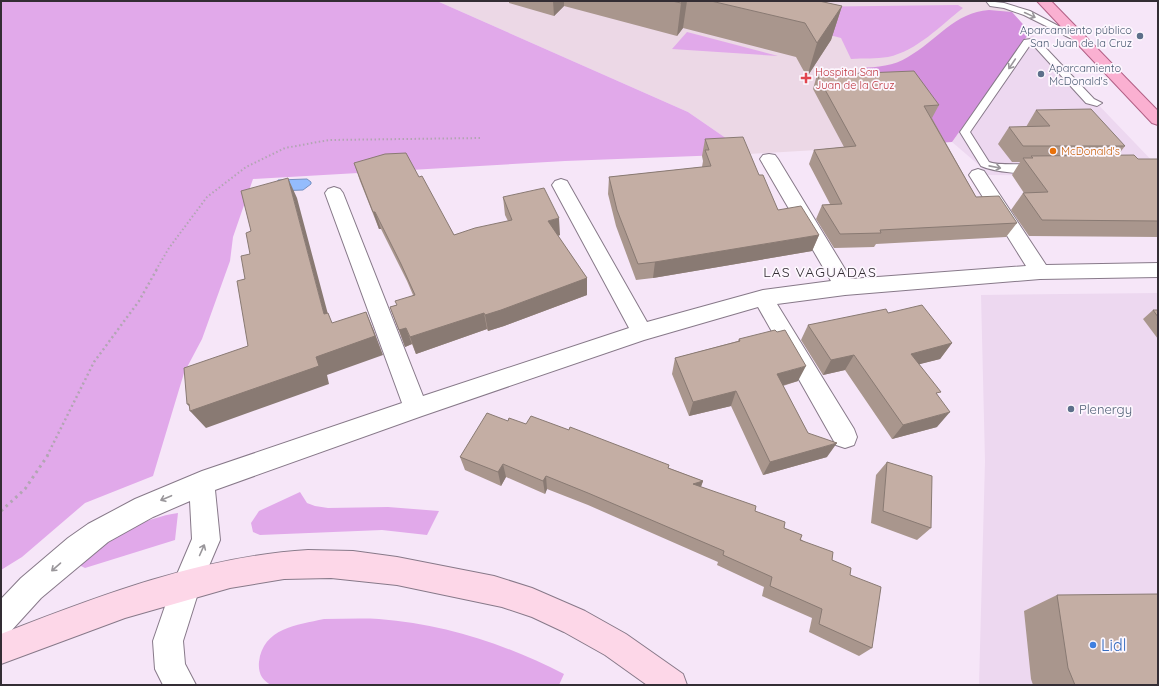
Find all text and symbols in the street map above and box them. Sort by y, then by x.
one-way arrow [1023,12,1035,19]
place label: Aparcamiento público San Juan de la Cruz [1020,23,1132,50]
marker: Aparcamiento público San Juan de la Cruz [1135,31,1145,41]
one-way arrow [1008,59,1016,70]
place label: Aparcamiento McDonald's [1049,61,1121,88]
place label: Hospital San Juan de la Cruz [815,65,895,92]
marker: Aparcamiento McDonald's [1036,69,1046,79]
marker: Hospital San Juan de la Cruz [800,72,812,84]
place label: McDonald's [1061,144,1120,158]
marker: McDonald's [1048,146,1058,156]
one-way arrow [988,163,1001,171]
district label: LAS VAGUADAS [763,263,877,281]
place label: Plenergy [1079,401,1132,417]
marker: Plenergy [1066,404,1076,414]
one-way arrow [160,495,172,503]
one-way arrow [199,545,206,557]
one-way arrow [51,562,61,571]
place label: Lidl [1101,635,1126,655]
marker: Lidl [1088,640,1098,650]

